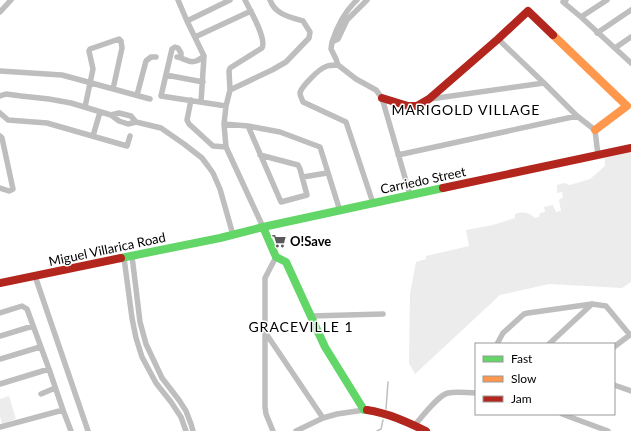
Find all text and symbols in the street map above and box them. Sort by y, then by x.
district label: MARIGOLD VILLAGE [392,101,540,118]
street label: Carriedo Street [379,163,467,197]
street label: Miguel Villarica Road [47,229,167,269]
supermarket icon: O!Save [271,233,287,249]
place label: O!Save [290,233,331,249]
district label: GRACEVILLE 1 [248,318,354,335]
legend [475,343,615,415]
text: Fast [511,351,533,366]
text: Slow [511,371,537,386]
text: Jam [511,391,532,406]

